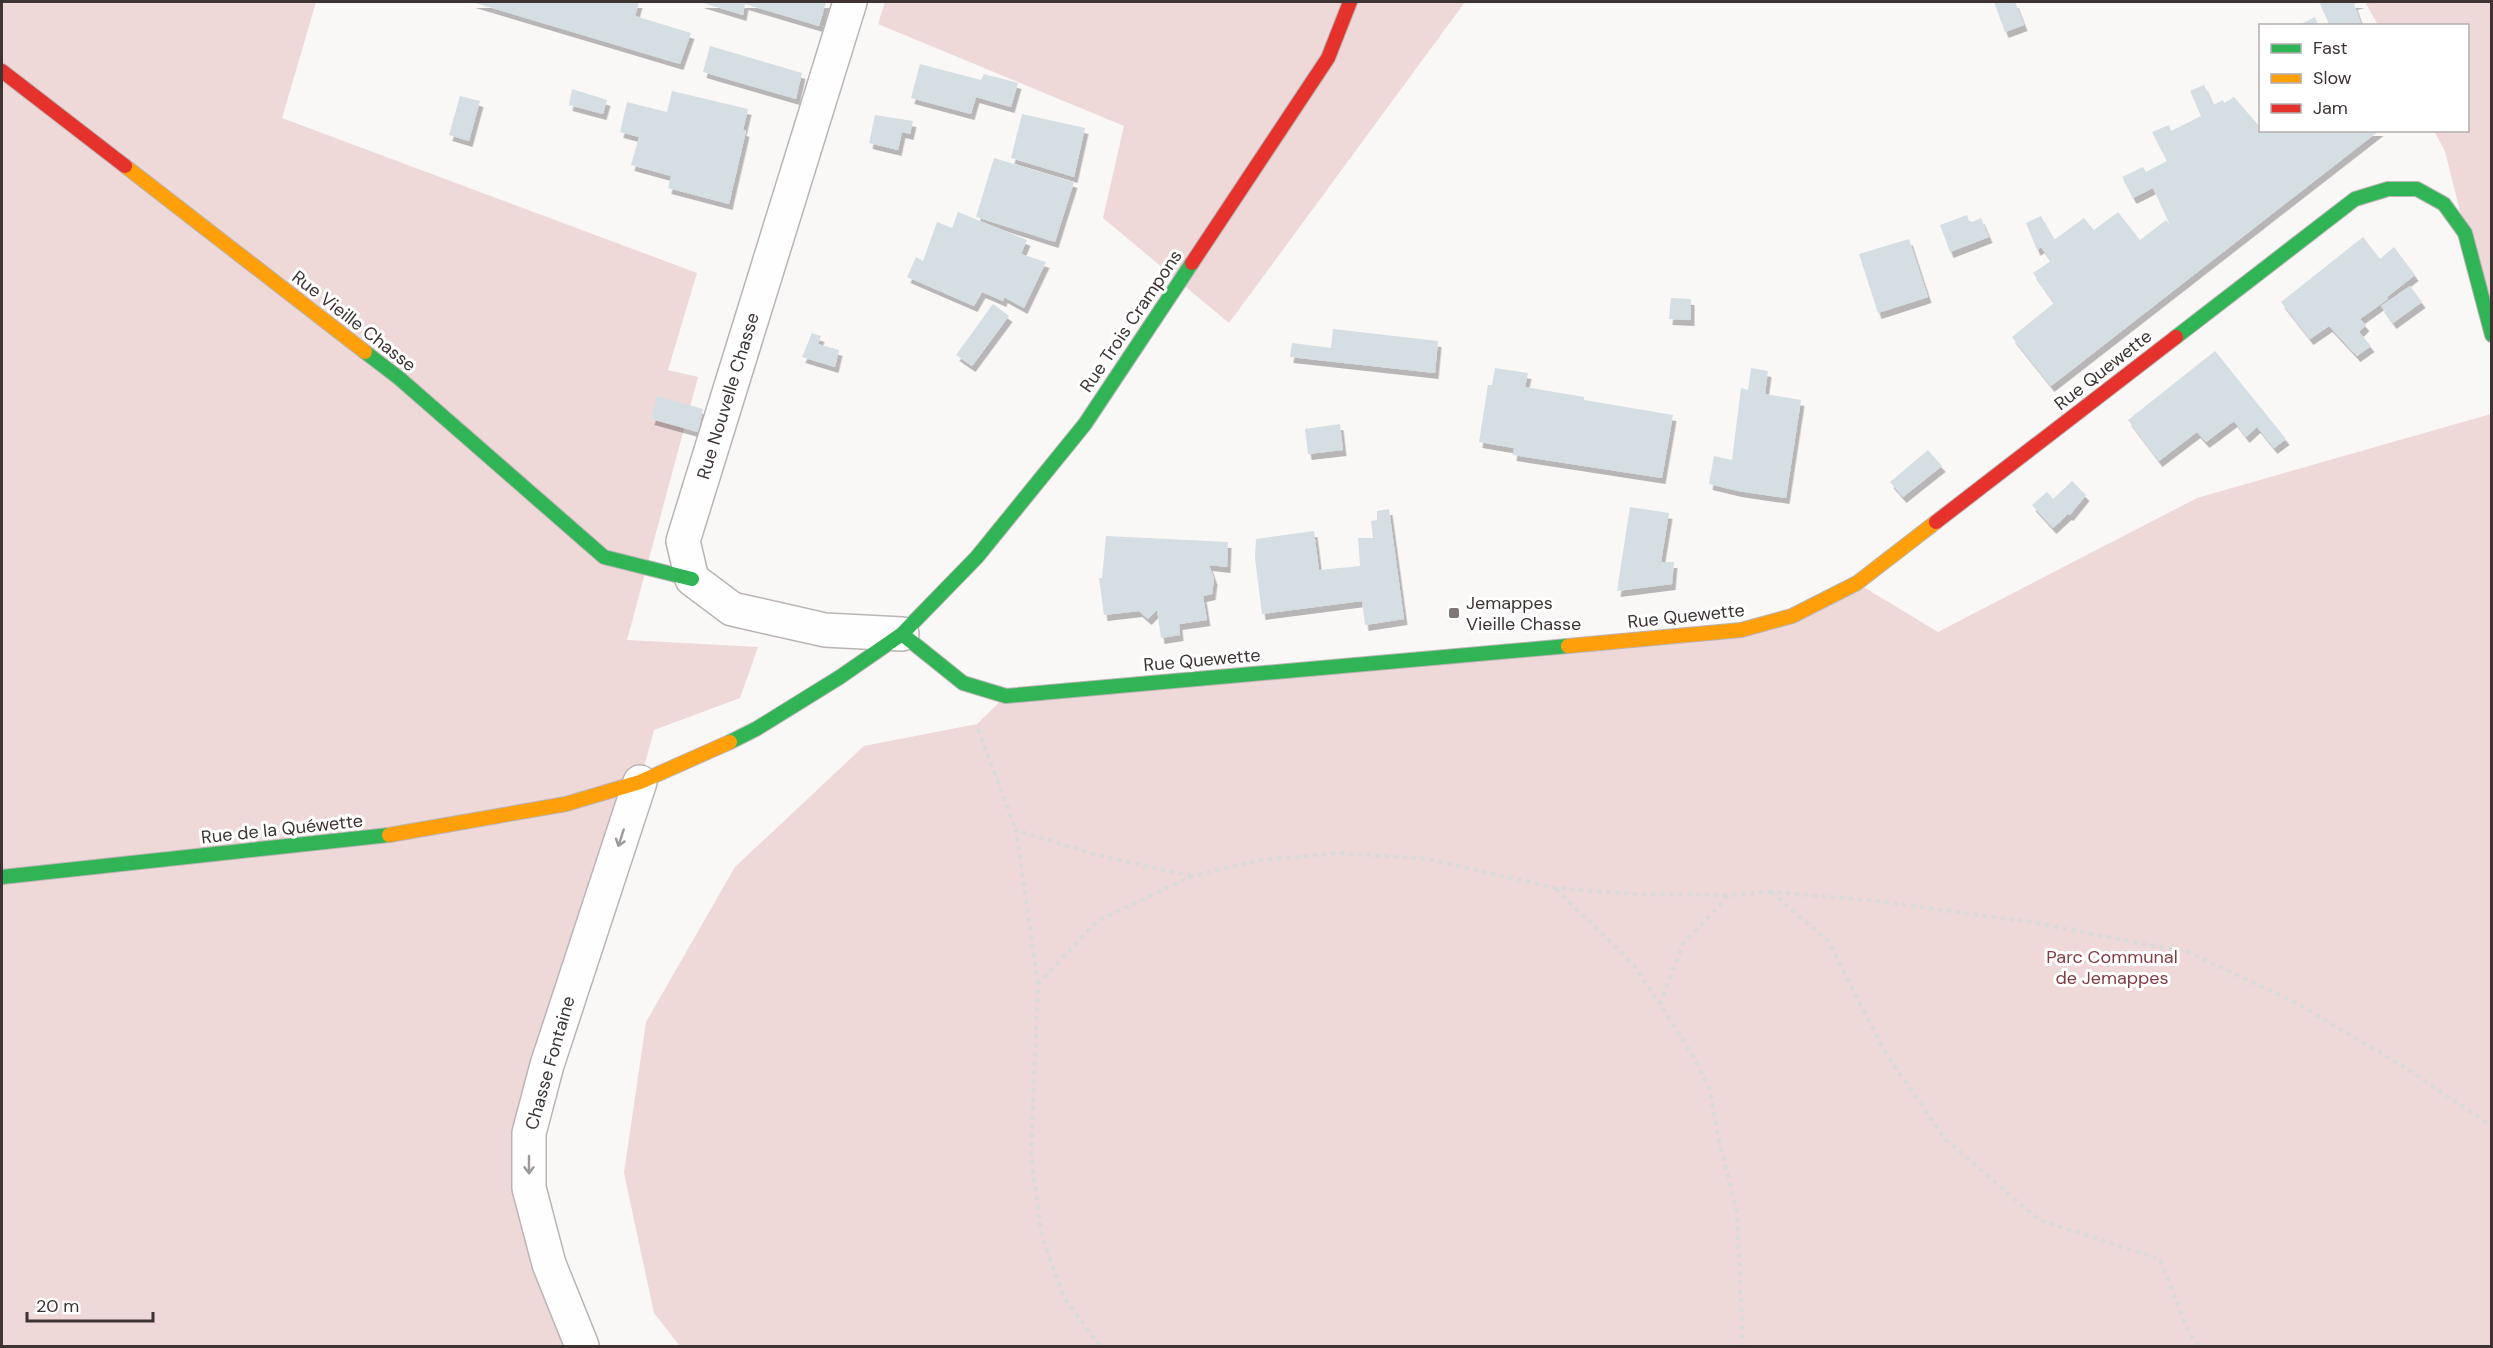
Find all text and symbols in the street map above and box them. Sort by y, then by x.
legend [2259,24,2469,132]
text: Fast [2313,36,2348,60]
text: Slow [2313,66,2352,90]
text: Jam [2313,96,2348,120]
street label: Rue Trois Crampons [1074,245,1188,397]
street label: Rue Vieille Chasse [287,265,421,377]
street label: Rue Nouvelle Chasse [691,310,765,482]
street label: Rue Quewette [2049,324,2157,416]
place label: Jemappes Vieille Chasse [1466,591,1581,636]
street label: Rue Quewette [1626,598,1746,634]
marker: Jemappes Vieille Chasse [1447,606,1461,620]
street label: Rue Quewette [1142,643,1262,677]
street label: Rue de la Quéwette [200,809,364,849]
one-way arrow [615,828,626,847]
park label: Parc Communal de Jemappes [2046,945,2178,990]
street label: Chasse Fontaine [519,993,581,1133]
one-way arrow [523,1155,535,1175]
scale bar [27,1285,153,1323]
text: 20 m [36,1294,79,1318]

